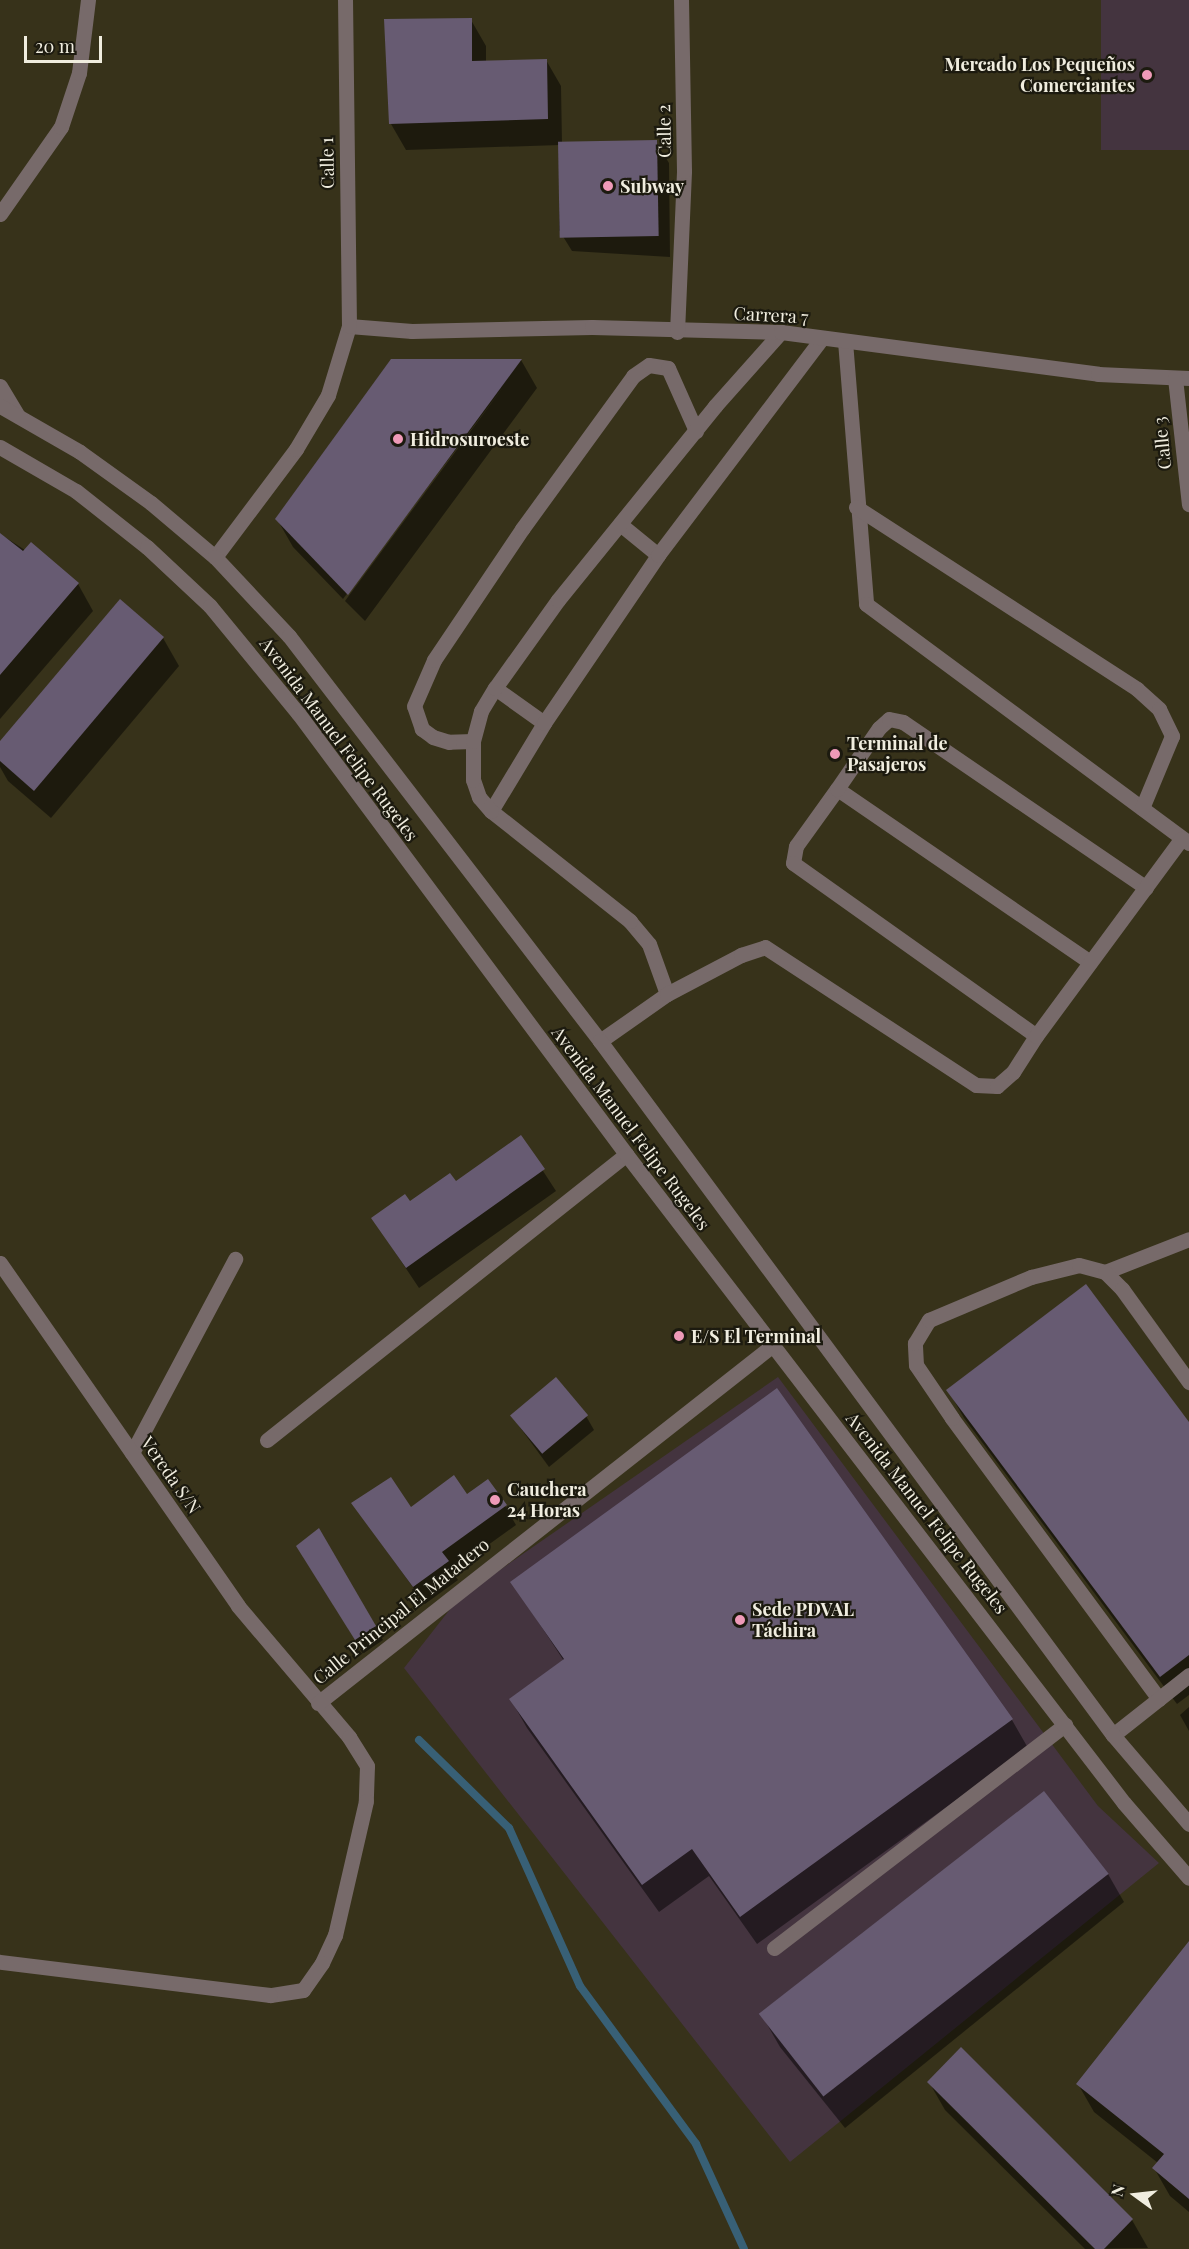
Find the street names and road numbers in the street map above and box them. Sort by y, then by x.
street label: Calle 2 [653,104,675,158]
street label: Calle 1 [316,137,338,189]
street label: Carrera 7 [733,302,809,328]
street label: Calle 3 [1148,415,1176,471]
street label: Avenida Manuel Felipe Rugeles [255,633,423,845]
street label: Avenida Manuel Felipe Rugeles [547,1022,715,1234]
street label: Avenida Manuel Felipe Rugeles [842,1408,1012,1618]
street label: Vereda S/N [137,1432,205,1518]
street label: Calle Principal El Matadero [309,1533,493,1689]

